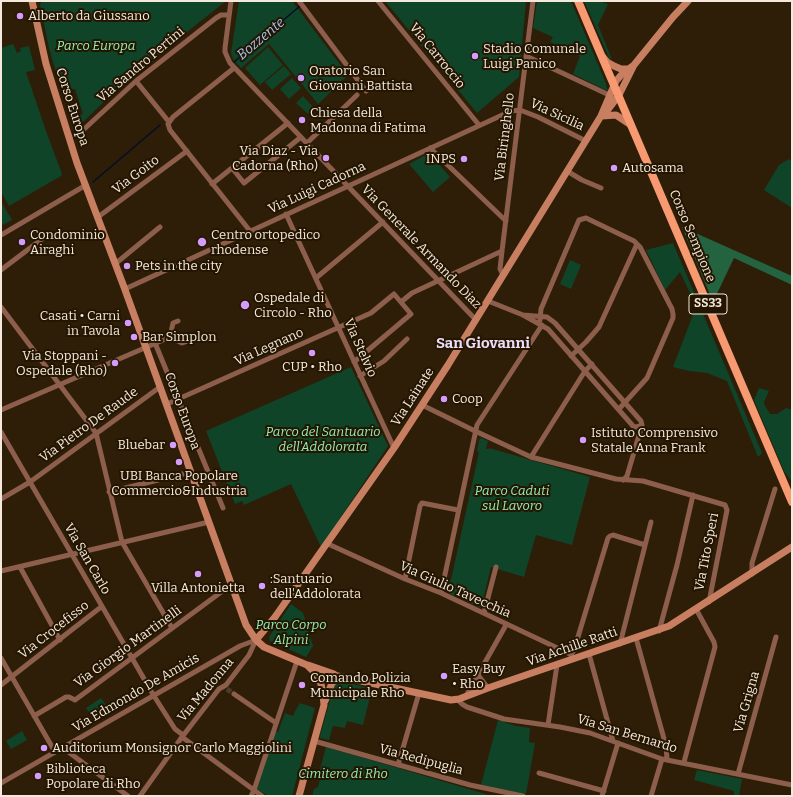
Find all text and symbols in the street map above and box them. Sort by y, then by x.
place label: Alberto da Giussano [28,8,150,24]
marker: Alberto da Giussano [15,11,25,21]
water label: Bozzente [234,14,288,64]
street label: Via Carroccio [406,20,468,92]
street label: Via Sandro Pertini [94,24,188,106]
park label: Parco Europa [57,38,135,54]
place label: Stadio Comunale Luigi Panico [483,41,586,72]
marker: Stadio Comunale Luigi Panico [470,51,480,61]
place label: Oratorio San Giovanni Battista [309,63,413,94]
street label: Corso Europa [52,66,92,148]
marker: Oratorio San Giovanni Battista [296,73,306,83]
street label: Via Biringhello [492,92,518,182]
street label: Via Sicilia [527,96,587,134]
place label: Chiesa della Madonna di Fatima [310,105,426,136]
marker: Chiesa della Madonna di Fatima [297,115,307,125]
place label: Via Diaz - Via Cadorna (Rho) [232,143,318,174]
place label: INPS [426,151,456,167]
street label: Via Goito [109,152,163,198]
marker: Via Diaz - Via Cadorna (Rho) [321,153,331,163]
marker: INPS [459,154,469,164]
street label: Via Luigi Cadorna [266,159,368,217]
place label: Autosama [622,160,684,176]
marker: Autosama [609,163,619,173]
street label: Via Generale Armando Diaz [358,182,484,312]
street label: Corso Sempione [665,187,719,285]
place label: Condominio Airaghi [30,227,105,258]
place label: Centro ortopedico rhodense [211,227,320,258]
marker: Centro ortopedico rhodense [196,236,208,248]
marker: Condominio Airaghi [17,237,27,247]
place label: Pets in the city [135,258,222,274]
marker: Pets in the city [122,261,132,271]
place label: Ospedale di Circolo - Rho [254,290,332,321]
road number: SS33 [689,294,727,314]
marker: Ospedale di Circolo - Rho [239,299,251,311]
place label: Casati • Carni in Tavola [40,308,120,339]
street label: Via Stelvio [340,316,380,380]
marker: Casati • Carni in Tavola [123,318,133,328]
street label: Via Legnano [232,325,306,369]
place label: Bar Simplon [142,329,216,345]
marker: Bar Simplon [129,332,139,342]
district label: San Giovanni [436,335,530,353]
place label: Via Stoppani - Ospedale (Rho) [16,348,107,379]
marker: CUP • Rho [307,348,317,358]
marker: Via Stoppani - Ospedale (Rho) [110,358,120,368]
place label: CUP • Rho [282,359,342,375]
street label: Via Lainate [388,365,438,429]
street label: Corso Europa [161,370,203,452]
street label: Via Pietro De Raude [37,384,141,466]
place label: Coop [452,391,483,407]
marker: Coop [439,394,449,404]
park label: Parco del Santuario dell'Addolorata [265,424,381,455]
place label: Istituto Comprensivo Statale Anna Frank [591,425,718,456]
marker: Istituto Comprensivo Statale Anna Frank [578,435,588,445]
place label: Bluebar [117,437,165,453]
marker: Bluebar [168,440,178,450]
marker: UBI Banca Popolare Commercio&Industria [174,457,184,467]
place label: UBI Banca Popolare Commercio&Industria [111,468,247,499]
park label: Parco Caduti sul Lavoro [475,483,549,514]
street label: Via Tito Speri [692,512,722,592]
street label: Via San Carlo [60,521,114,597]
street label: Via Giulio Tavecchia [397,558,513,622]
marker: Villa Antonietta [193,569,203,579]
place label: :Santuario dell'Addolorata [270,571,361,602]
place label: Villa Antonietta [151,580,245,596]
marker: :Santuario dell'Addolorata [257,581,267,591]
street label: Via Crocefisso [16,598,92,662]
street label: Via Giorgio Martinelli [71,603,185,691]
park label: Parco Corpo Alpini [256,617,326,648]
street label: Via Achille Ratti [524,624,620,670]
street label: Via Edmondo De Amicis [70,650,202,736]
street label: Via Madonna [175,655,237,725]
place label: Easy Buy • Rho [452,661,505,692]
street label: Via Grigna [731,669,763,735]
place label: Comando Polizia Municipale Rho [310,670,411,701]
marker: Easy Buy • Rho [439,671,449,681]
marker: Comando Polizia Municipale Rho [297,680,307,690]
street label: Via San Bernardo [575,711,679,757]
place label: Auditorium Monsignor Carlo Maggiolini [52,740,292,756]
street label: Via Redipuglia [377,741,465,779]
marker: Auditorium Monsignor Carlo Maggiolini [39,743,49,753]
place label: Biblioteca Popolare di Rho [46,761,140,792]
park label: Cimitero di Rho [298,766,388,782]
marker: Biblioteca Popolare di Rho [33,771,43,781]

